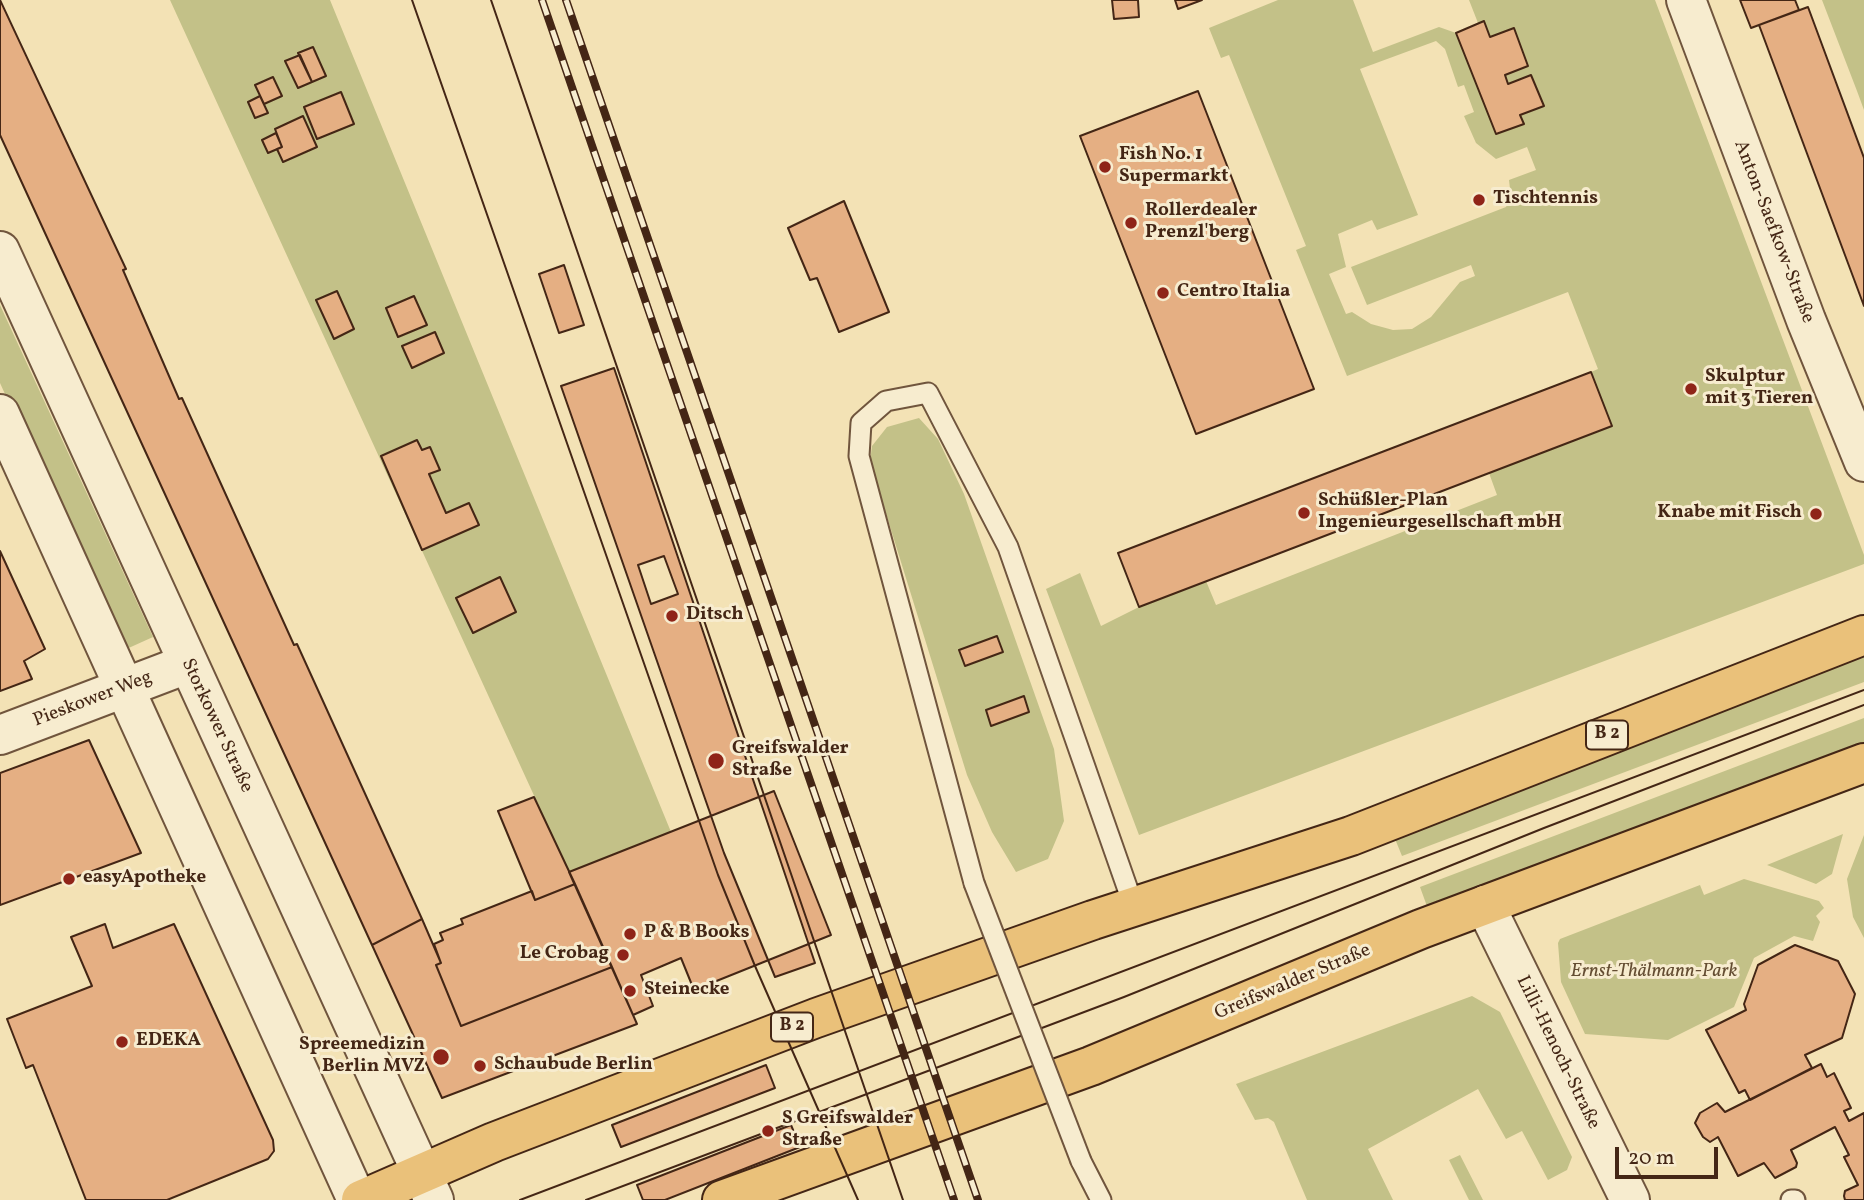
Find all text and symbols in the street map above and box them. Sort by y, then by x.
street label: Anton-Saefkow-Straße [1728,137,1818,327]
place label: Fish No. 1 Supermarkt [1119,145,1228,189]
marker: Fish No. 1 Supermarkt [1097,159,1113,175]
place label: Tischtennis [1493,189,1598,211]
marker: Tischtennis [1471,192,1487,208]
place label: Rollerdealer Prenzl'berg [1145,201,1257,245]
marker: Rollerdealer Prenzl'berg [1123,215,1139,231]
place label: Centro Italia [1177,282,1290,304]
marker: Centro Italia [1155,285,1171,301]
place label: Skulptur mit 3 Tieren [1705,367,1813,411]
marker: Skulptur mit 3 Tieren [1683,381,1699,397]
place label: Schüßler-Plan Ingenieurgesellschaft mbH [1318,491,1562,535]
place label: Knabe mit Fisch [1657,503,1802,525]
marker: Schüßler-Plan Ingenieurgesellschaft mbH [1296,505,1312,521]
marker: Knabe mit Fisch [1808,506,1824,522]
place label: Ditsch [686,605,744,627]
marker: Ditsch [664,608,680,624]
street label: Storkower Straße [175,655,257,797]
street label: Pieskower Weg [30,667,156,733]
road number: B 2 [1586,720,1628,750]
place label: Greifswalder Straße [732,739,849,783]
marker: Greifswalder Straße [706,751,726,771]
place label: easyApotheke [83,868,206,890]
marker: easyApotheke [61,871,77,887]
place label: P & B Books [644,923,750,945]
marker: P & B Books [622,926,638,942]
street label: Greifswalder Straße [1212,940,1374,1026]
place label: Le Crobag [520,944,609,966]
marker: Le Crobag [615,947,631,963]
park label: Ernst-Thälmann-Park [1571,962,1737,984]
street label: Lilli-Henoch-Straße [1510,973,1604,1133]
place label: Steinecke [644,980,730,1002]
marker: Steinecke [622,983,638,999]
road number: B 2 [771,1012,813,1042]
place label: EDEKA [136,1031,201,1053]
marker: EDEKA [114,1034,130,1050]
place label: Spreemedizin Berlin MVZ [299,1035,425,1079]
marker: Spreemedizin Berlin MVZ [431,1047,451,1067]
place label: Schaubude Berlin [494,1055,653,1077]
marker: Schaubude Berlin [472,1058,488,1074]
place label: S Greifswalder Straße [782,1109,913,1153]
marker: S Greifswalder Straße [760,1123,776,1139]
scale bar [1619,1134,1722,1178]
text: 20 m [1628,1144,1674,1173]

